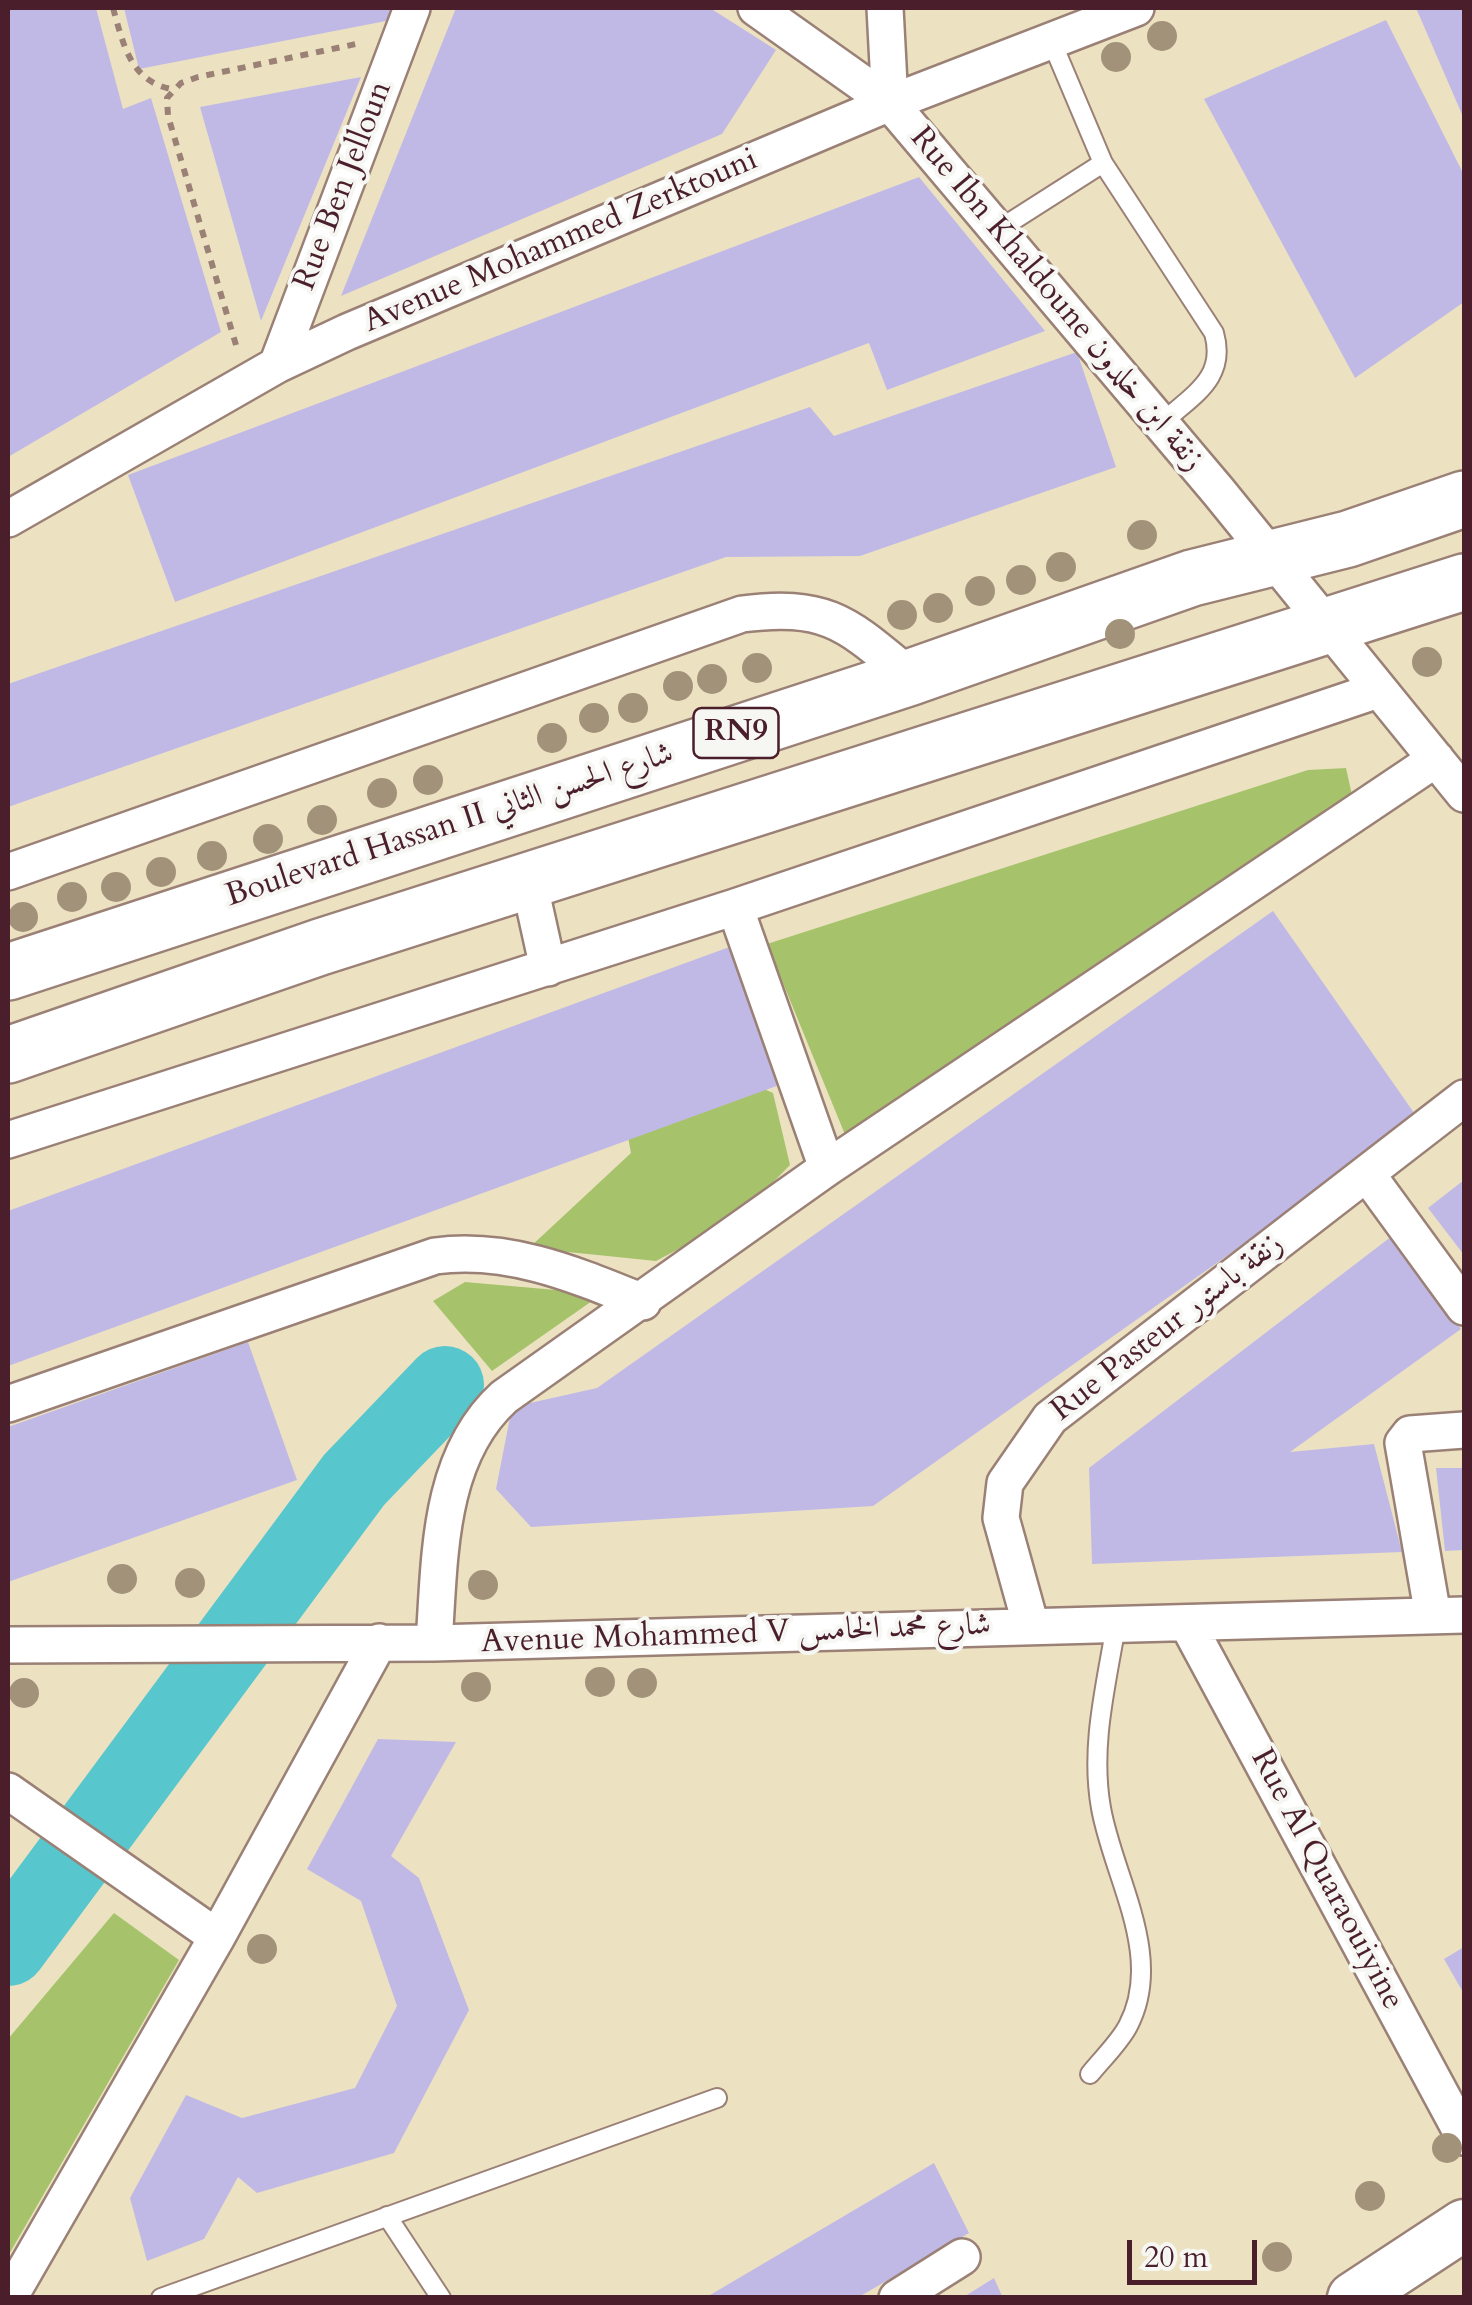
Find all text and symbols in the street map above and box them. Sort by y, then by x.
street label: Rue Ben Jelloun [287,76,401,296]
street label: Rue Ibn Khaldoune زنقة ابن خلدون [901,120,1211,480]
street label: Avenue Mohammed Zerktouni [358,142,764,342]
road number: RN9 [694,708,778,758]
street label: Boulevard Hassan II شارع الحسن الثاني [221,735,679,917]
street label: Rue Pasteur زنقة باستور [1044,1226,1292,1430]
street label: Avenue Mohammed V شارع محمد الخامس [480,1607,992,1663]
street label: Rue Al Quaraouiyine [1241,1743,1411,2017]
scale bar [1132,2220,1262,2282]
text: 20 m [1144,2237,1208,2278]

